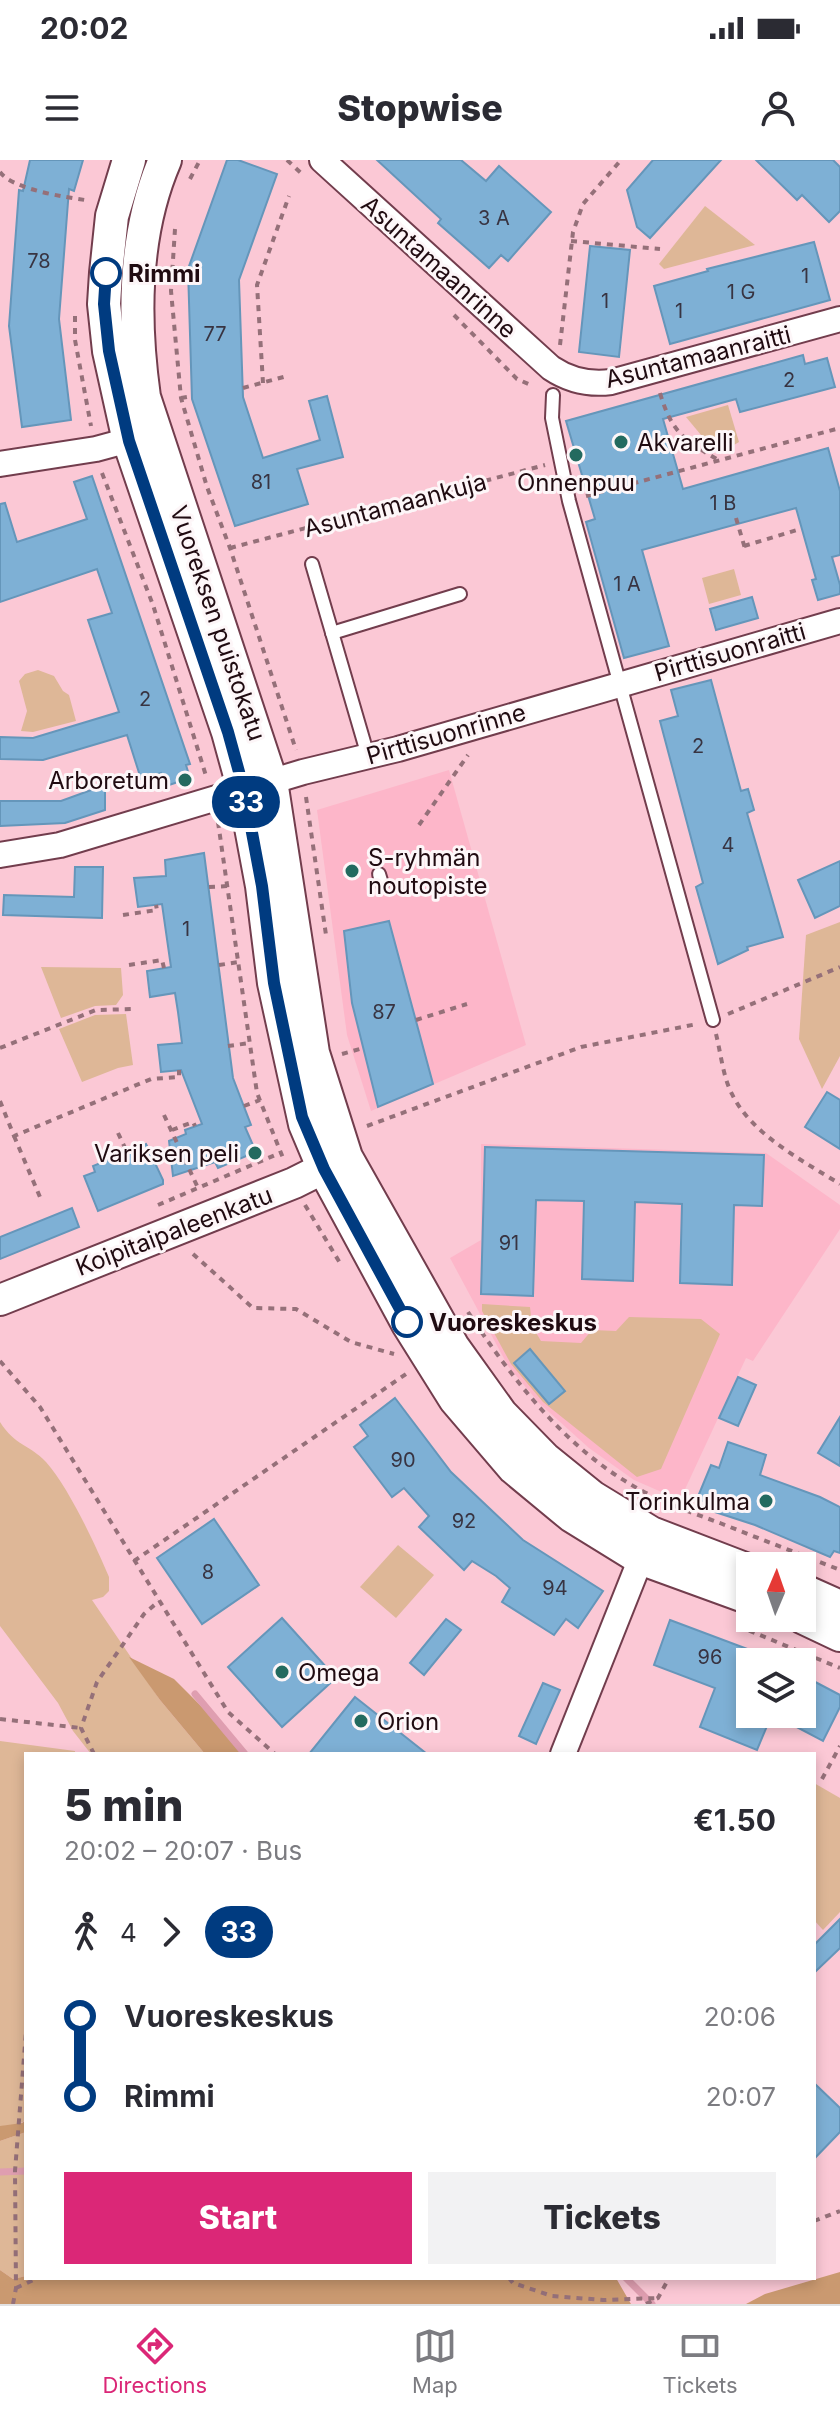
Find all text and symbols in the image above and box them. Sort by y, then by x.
text: 20:02 [40,10,128,46]
icon: menu [40,86,84,130]
text: Stopwise [337,86,503,130]
icon: person [756,86,800,130]
street label: Asuntamaanrinne [355,190,523,344]
house number: 3 A [478,206,510,230]
house number: 78 [27,249,51,273]
marker: Rimmi [91,258,121,288]
place label: Rimmi [128,259,201,288]
house number: 1 [801,264,809,288]
house number: 1 G [727,280,755,304]
house number: 1 [601,289,609,313]
house number: 1 [675,299,683,323]
street label: Asuntamaanraitti [602,320,794,394]
house number: 77 [203,322,227,346]
house number: 2 [783,368,795,392]
place label: Akvarelli [637,428,734,457]
marker: Akvarelli [612,433,630,451]
marker: Onnenpuu [567,446,585,464]
street label: Asuntamaankuja [301,467,489,543]
place label: Onnenpuu [517,468,635,497]
house number: 81 [251,470,271,494]
house number: 1 B [710,491,736,515]
street label: Vuoreksen puistokatu [164,502,272,744]
house number: 1 A [613,572,641,596]
street label: Pirttisuonraitti [651,617,809,687]
house number: 2 [139,687,151,711]
street label: Pirttisuonrinne [363,697,529,771]
house number: 2 [692,734,704,758]
place label: Arboretum [48,766,169,795]
marker: Arboretum [176,771,194,789]
line badge: 33 [210,776,282,828]
text: 33 [228,785,264,819]
house number: 4 [722,833,734,857]
place label: S-ryhmän noutopiste [368,843,488,900]
marker: S-ryhmän noutopiste [343,862,361,880]
house number: 1 [182,917,190,941]
house number: 87 [372,1000,396,1024]
place label: Variksen peli [94,1139,239,1168]
marker: Variksen peli [246,1144,264,1162]
street label: Koipitaipaleenkatu [72,1180,276,1282]
house number: 91 [499,1231,519,1255]
marker: Vuoreskeskus [392,1307,422,1337]
place label: Vuoreskeskus [429,1308,597,1337]
house number: 90 [390,1448,416,1472]
place label: Torinkulma [625,1487,750,1516]
marker: Torinkulma [757,1492,775,1510]
house number: 92 [452,1509,476,1533]
north arrow [736,1552,816,1632]
map controls [736,1552,816,1728]
house number: 8 [202,1560,214,1584]
house number: 94 [542,1576,568,1600]
house number: 96 [698,1645,722,1669]
button: layers [736,1648,816,1728]
place label: Omega [298,1658,380,1687]
marker: Omega [273,1663,291,1681]
place label: Orion [377,1707,439,1736]
marker: Orion [352,1712,370,1730]
text: 5 min [64,1778,184,1832]
text: €1.50 [693,1802,776,1838]
text: 20:02 – 20:07 · Bus [64,1835,302,1866]
icon: walk [64,1910,108,1954]
icon: forward [149,1910,193,1954]
text: 33 [221,1915,257,1949]
text: 4 [120,1917,137,1948]
text: Vuoreskeskus [124,1998,334,2034]
text: 20:06 [704,2001,776,2032]
text: Rimmi [124,2078,215,2114]
text: 20:07 [706,2081,776,2112]
button: Start [64,2172,412,2264]
button: Tickets [428,2172,776,2264]
tab: Directions [102,2324,207,2398]
tab: Map [412,2324,458,2398]
tab: Tickets [663,2324,738,2398]

